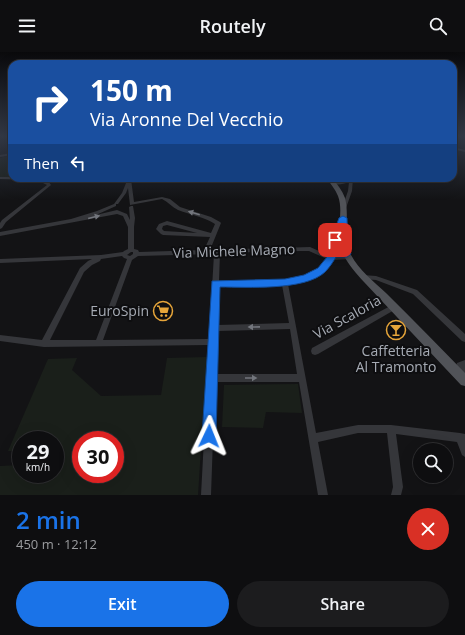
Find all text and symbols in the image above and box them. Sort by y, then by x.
text: Routely [199,14,266,38]
icon: menu [16,15,38,37]
icon: search [427,15,449,37]
text: 150 m [90,71,173,109]
icon: right [24,76,76,128]
text: Via Aronne Del Vecchio [90,107,283,131]
icon: left [67,152,89,174]
text: Then [24,153,59,173]
one-way arrow [188,210,200,216]
one-way arrow [88,214,100,220]
pin [318,223,352,257]
icon: arrive [324,229,346,251]
street label: Via Michele Magno [172,239,296,262]
street label: Via Scaloria [310,290,384,343]
supermarket icon: EuroSpin [152,300,174,322]
place label: EuroSpin [90,301,149,320]
bar icon: Caffetteria Al Tramonto [385,319,407,341]
one-way arrow [247,324,260,330]
place label: Caffetteria Al Tramonto [356,341,436,376]
one-way arrow [245,375,258,381]
position arrow [188,415,230,457]
speed limit sign: 30 [72,431,124,483]
text: 29 [27,438,49,465]
map controls [413,443,453,483]
button: search [413,443,453,483]
text: km/h [26,460,50,474]
text: 2 min [16,503,81,536]
button: close [407,508,449,550]
text: 450 m · 12:12 [16,535,97,553]
button: Exit [16,581,229,627]
button: Share [237,581,449,627]

